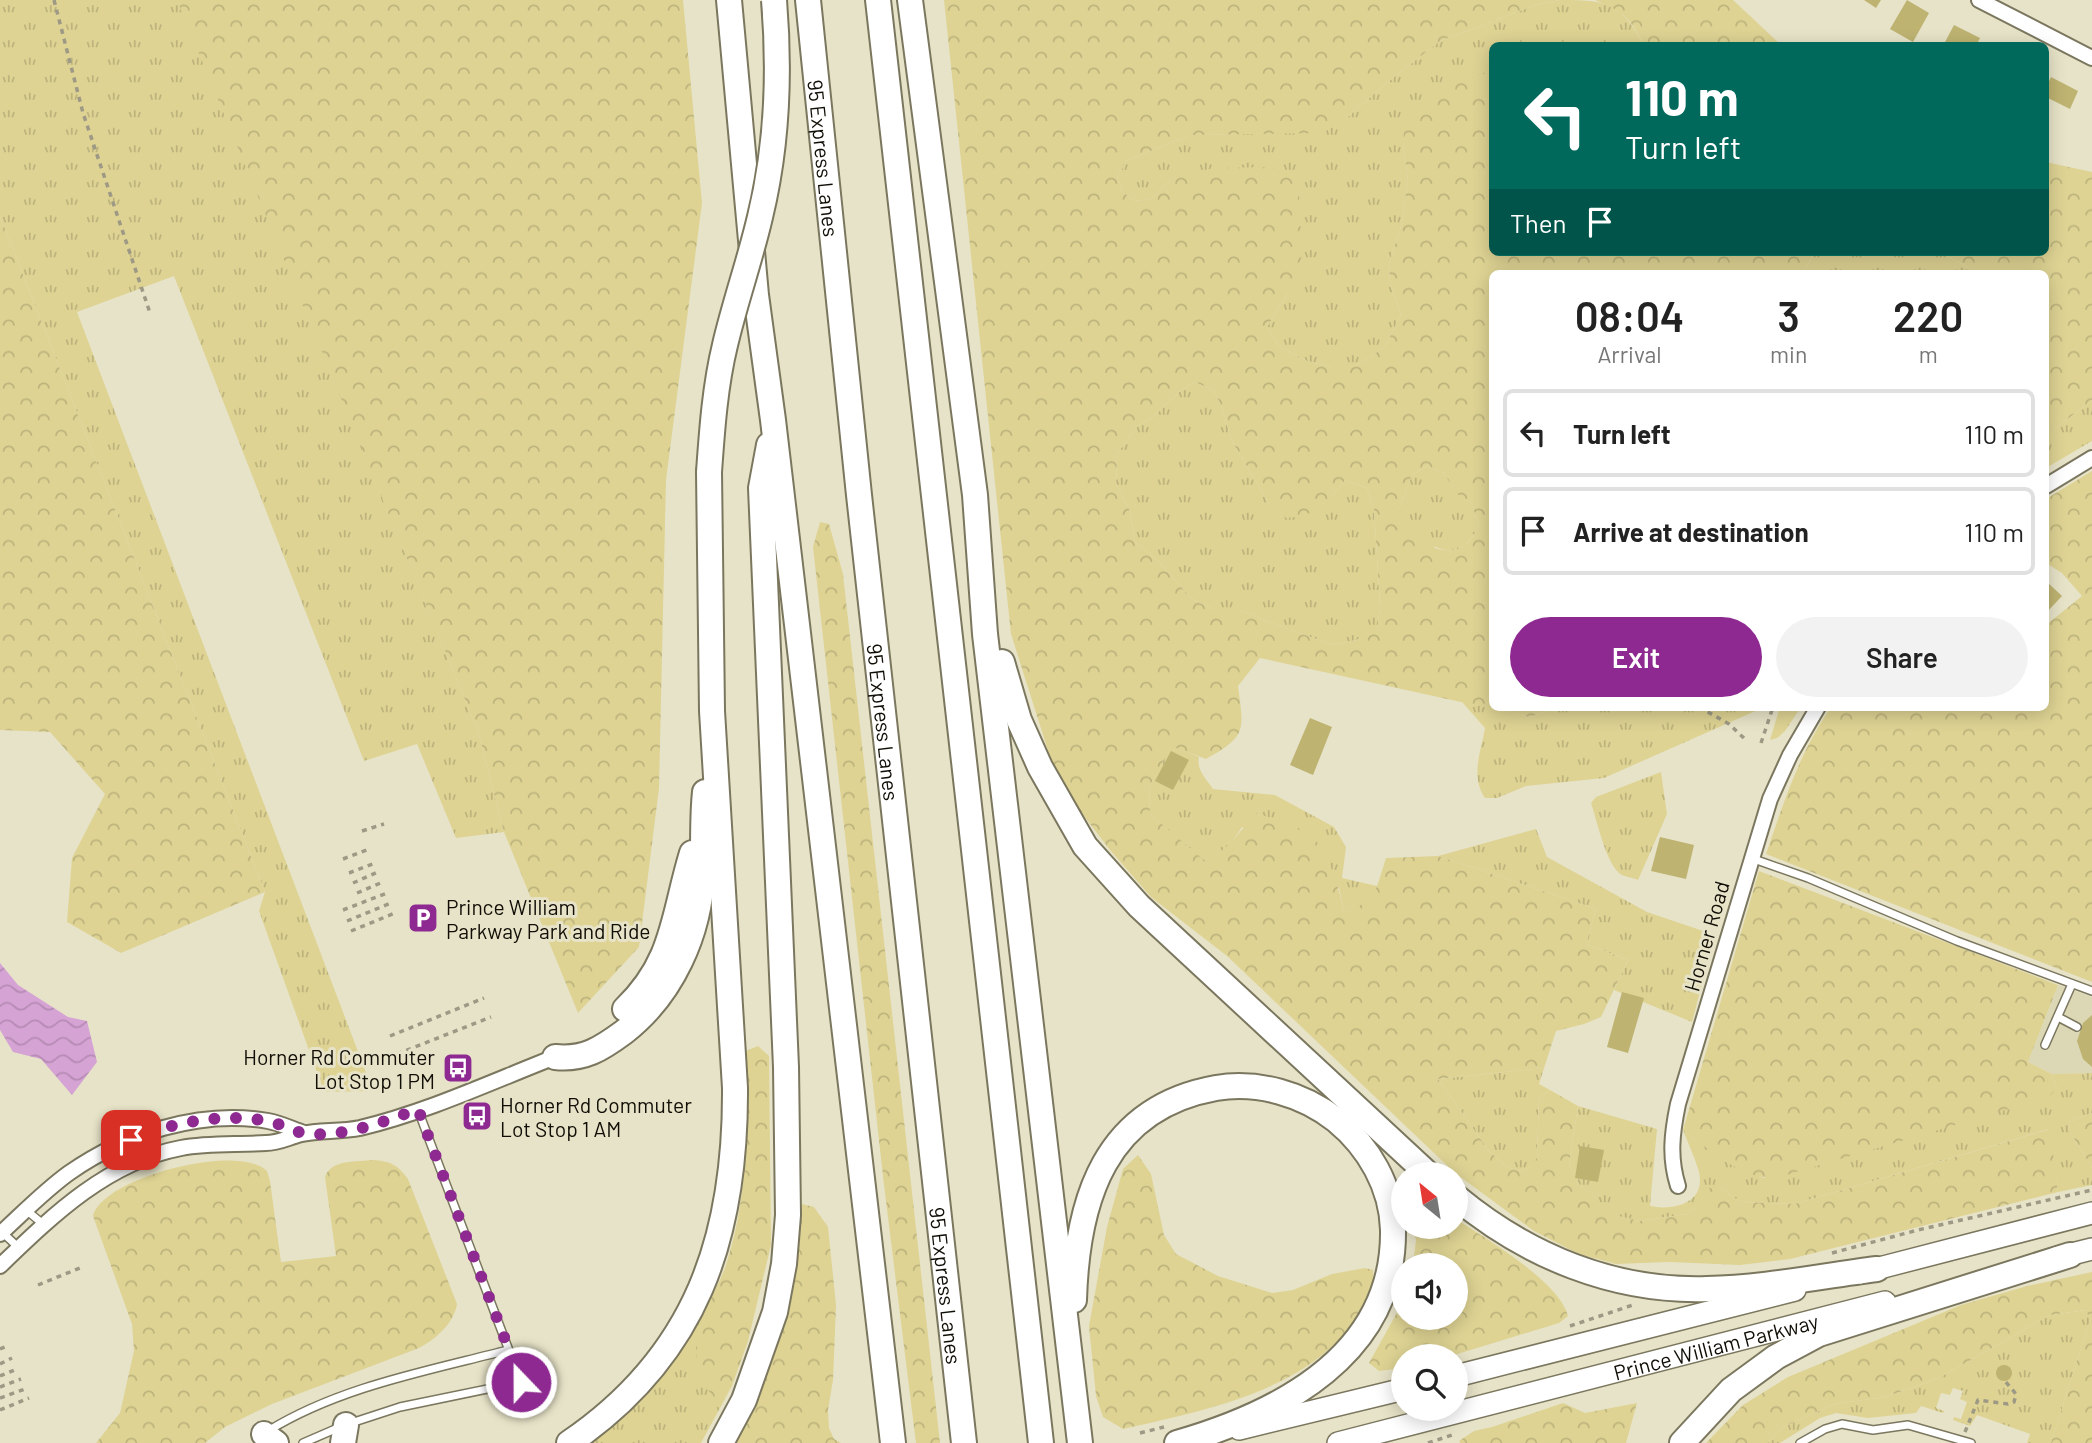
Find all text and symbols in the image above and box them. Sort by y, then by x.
text: 110 m [1625,67,1739,126]
icon: left [1510,70,1601,161]
street label: 95 Express Lanes [804,78,845,238]
text: Turn left [1625,127,1742,165]
icon: arrive [1581,203,1619,241]
text: Then [1510,207,1567,238]
text: 08:04 [1575,290,1684,340]
text: 3 [1778,290,1800,340]
text: 220 [1893,290,1963,340]
text: Arrival [1597,340,1662,368]
text: min [1770,340,1807,368]
text: m [1919,340,1938,368]
icon: left [1514,414,1552,452]
text: Turn left [1573,418,1671,449]
text: 110 m [1964,418,2024,449]
icon: arrive [1514,512,1552,550]
text: Arrive at destination [1573,516,1809,547]
text: 110 m [1964,516,2024,547]
button: Exit [1510,617,1762,697]
button: Share [1776,617,2028,697]
street label: 95 Express Lanes [863,642,905,802]
street label: Horner Road [1678,878,1734,994]
place label: Prince William Parkway Park and Ride [446,894,651,943]
parking icon: Prince William Parkway Park and Ride [406,901,440,935]
place label: Horner Rd Commuter Lot Stop 1 PM [243,1044,435,1093]
bus stop icon: Horner Rd Commuter Lot Stop 1 PM [441,1051,475,1085]
place label: Horner Rd Commuter Lot Stop 1 AM [500,1092,692,1141]
bus stop icon: Horner Rd Commuter Lot Stop 1 AM [460,1099,494,1133]
pin [101,1110,161,1170]
icon: arrive [112,1121,150,1159]
north arrow [1391,1162,1468,1239]
map controls [1391,1162,1468,1421]
street label: 95 Express Lanes [925,1206,968,1365]
button: sound [1391,1253,1468,1330]
street label: Prince William Parkway [1611,1307,1821,1384]
button: search [1391,1344,1468,1421]
position arrow [484,1345,558,1419]

